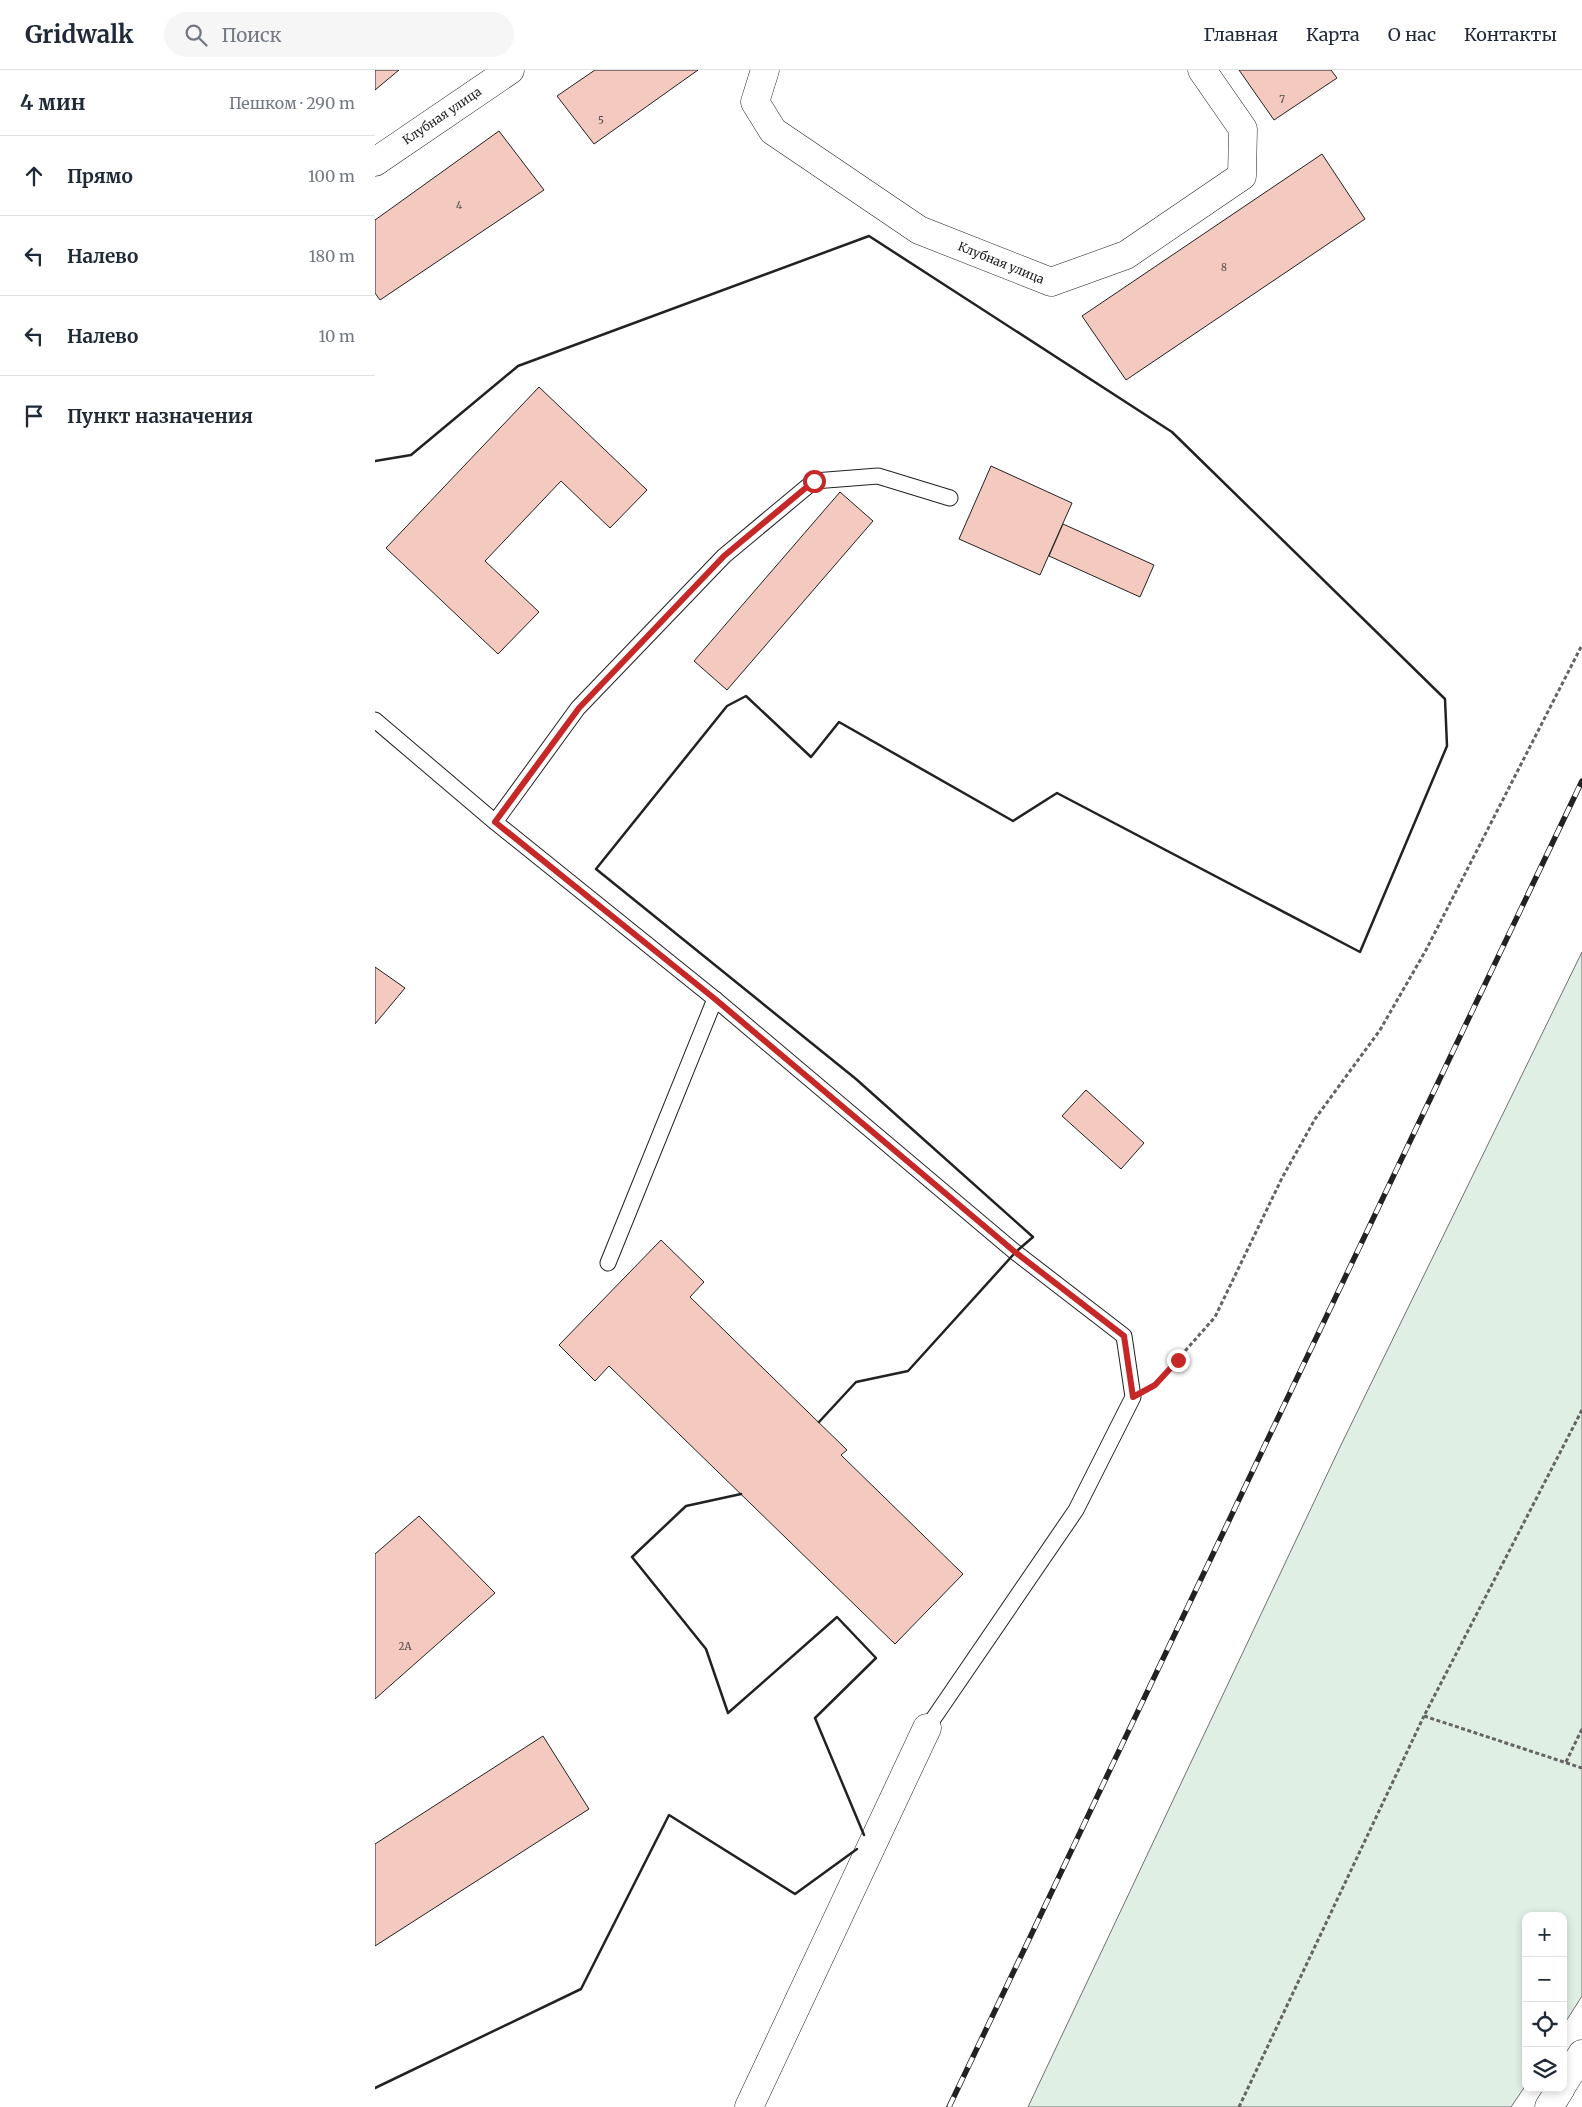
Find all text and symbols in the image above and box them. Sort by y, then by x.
search box [164,12,514,57]
text: Gridwalk [25,19,134,50]
icon: search [182,21,210,49]
text: Поиск [222,23,282,47]
text: Главная [1203,23,1278,46]
text: Карта [1306,23,1360,46]
text: О нас [1388,23,1436,46]
text: Контакты [1464,23,1557,46]
street label: Клубная улица [400,83,484,147]
text: 4 мин [20,89,85,116]
text: Пешком · 290 m [229,93,355,113]
house number: 7 [1279,93,1285,106]
house number: 5 [598,114,604,127]
icon: ahead [20,162,48,190]
text: Прямо [67,164,133,188]
text: 100 m [308,166,355,186]
house number: 4 [456,199,462,212]
street label: Клубная улица [956,238,1047,287]
icon: left [20,242,48,270]
text: Налево [67,244,138,268]
text: 180 m [309,246,355,266]
house number: 8 [1221,261,1227,274]
icon: left [20,322,48,350]
text: Налево [67,324,138,348]
text: 10 m [318,326,355,346]
icon: arrive [20,402,48,430]
text: Пункт назначения [67,404,253,428]
route start [803,470,826,493]
route end [1167,1349,1190,1372]
house number: 2А [398,1640,412,1653]
map controls [1522,1912,1567,2092]
button: + [1522,1912,1567,1957]
button: − [1522,1957,1567,2002]
button: locate [1522,2002,1567,2047]
button: layers [1522,2047,1567,2092]

